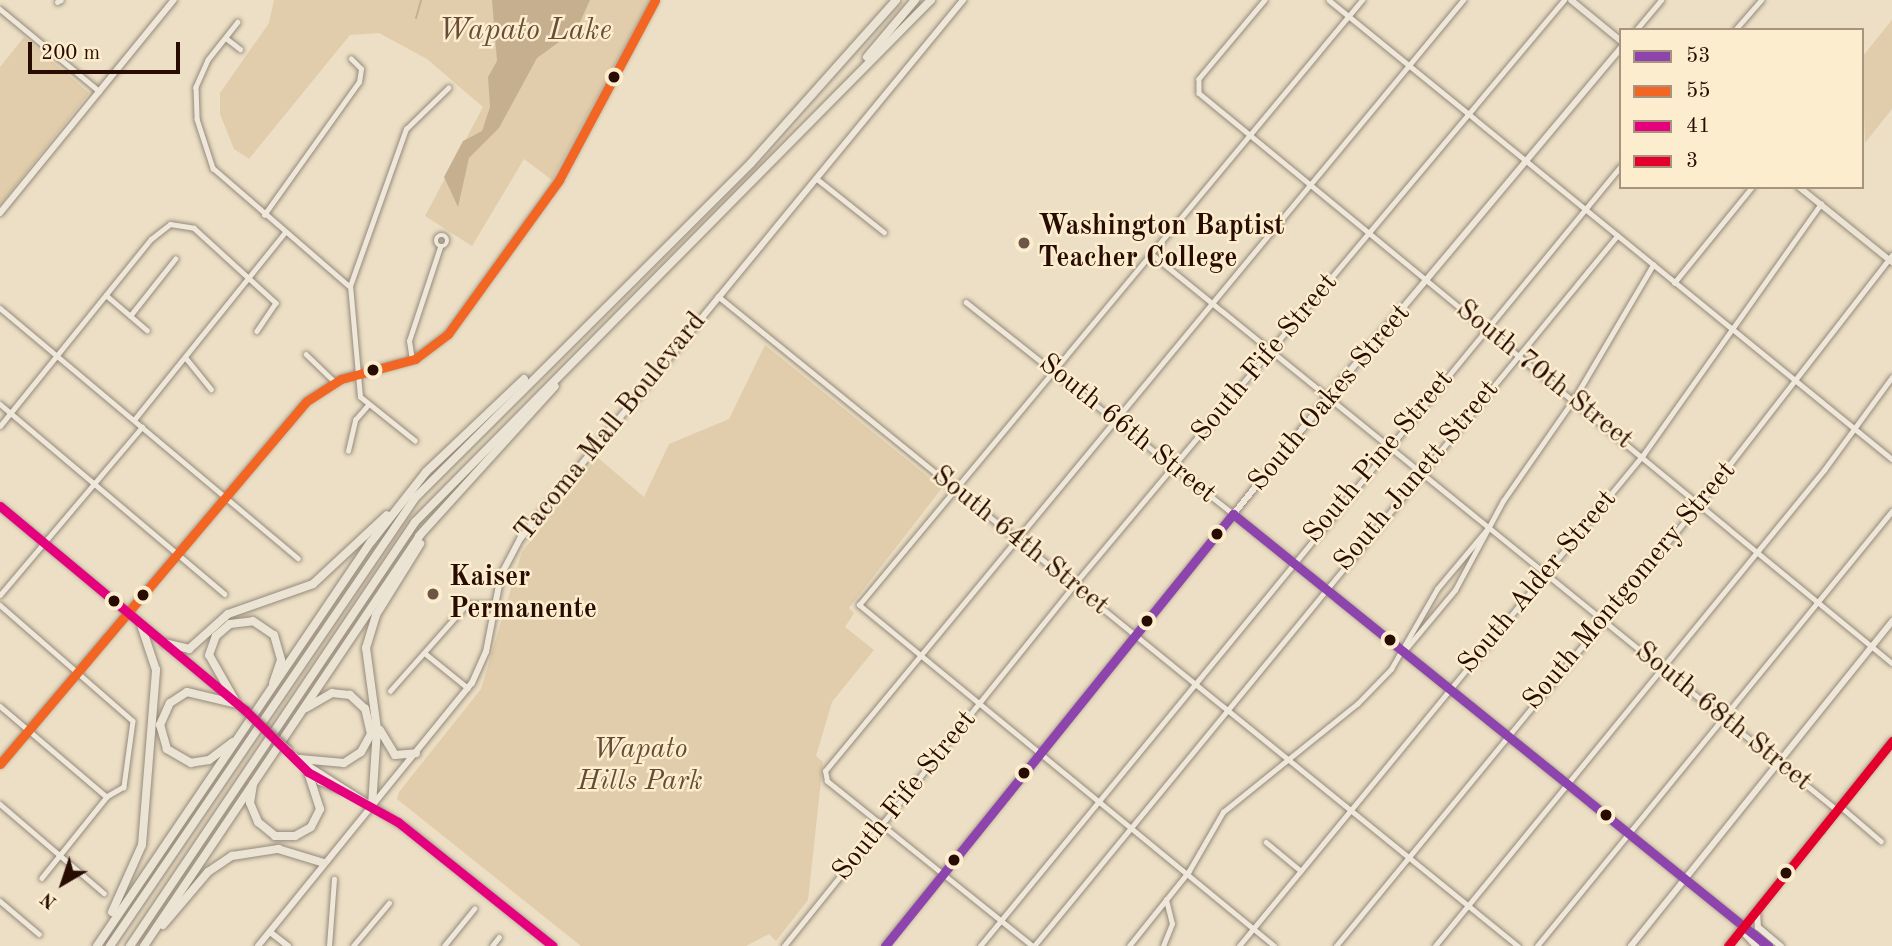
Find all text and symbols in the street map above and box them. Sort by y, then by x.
water label: Wapato Lake [438,13,612,49]
scale bar [32,28,184,72]
legend [1619,28,1864,189]
text: 200 m [41,43,100,64]
text: 53 [1686,46,1710,67]
unlabelled marker [607,70,621,84]
text: 55 [1686,81,1710,102]
text: 41 [1686,116,1710,137]
text: 3 [1686,151,1698,172]
place label: Washington Baptist Teacher College [1038,210,1285,276]
marker: Washington Baptist Teacher College [1016,235,1032,251]
street label: South Fife Street [1185,267,1345,449]
street label: South 70th Street [1448,293,1640,457]
street label: South Oakes Street [1242,298,1418,498]
street label: Tacoma Mall Boulevard [508,306,714,548]
street label: South 66th Street [1031,347,1223,511]
unlabelled marker [366,363,380,377]
street label: South Pine Street [1297,364,1461,550]
street label: South Junett Street [1327,374,1507,578]
street label: South Montgomery Street [1516,455,1744,717]
street label: South 64th Street [924,459,1116,623]
street label: South Alder Street [1452,483,1624,681]
unlabelled marker [1210,527,1224,541]
place label: Kaiser Permanente [449,561,597,627]
marker: Kaiser Permanente [423,584,443,604]
unlabelled marker [136,588,150,602]
unlabelled marker [107,594,121,608]
unlabelled marker [1140,614,1154,628]
unlabelled marker [1383,633,1397,647]
street label: South 68th Street [1627,635,1819,799]
street label: South Fife Street [826,704,984,888]
park label: Wapato Hills Park [577,733,703,799]
unlabelled marker [1017,766,1031,780]
unlabelled marker [1599,808,1613,822]
north arrow [28,848,98,918]
unlabelled marker [947,853,961,867]
unlabelled marker [1779,866,1793,880]
text: N [38,888,61,912]

